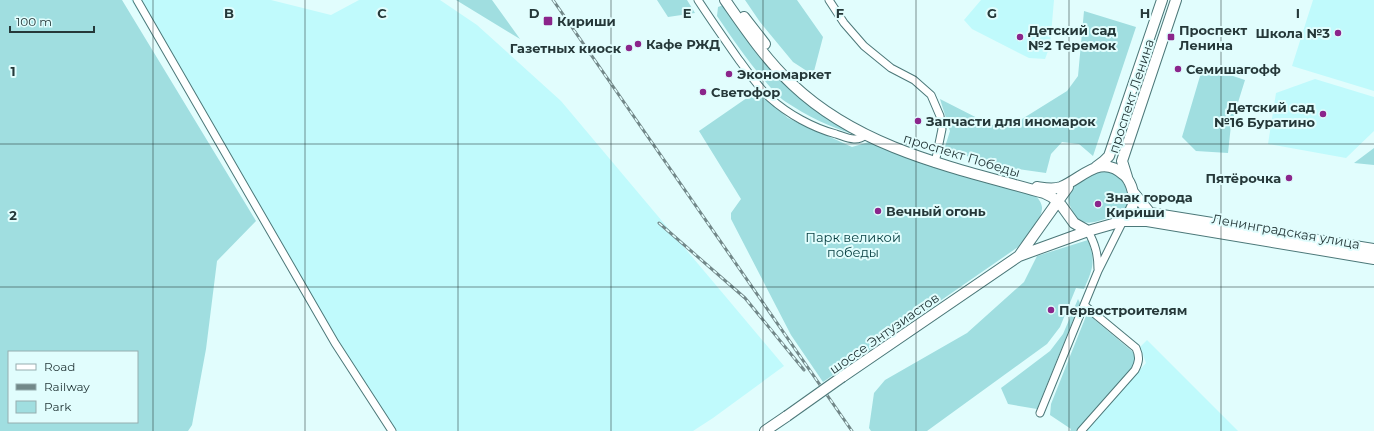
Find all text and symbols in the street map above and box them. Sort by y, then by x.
text: B [224,5,234,21]
text: C [377,5,387,21]
text: D [529,5,540,21]
text: E [683,5,692,21]
text: F [836,5,844,21]
text: G [987,5,997,21]
text: H [1140,5,1150,21]
text: I [1296,5,1300,21]
scale bar [10,8,94,34]
place label: Кириши [557,13,616,29]
text: 100 m [16,14,52,29]
marker: Кириши [542,15,554,27]
place label: Детский сад №2 Теремок [1028,22,1117,53]
place label: Проспект Ленина [1179,22,1247,53]
place label: Школа №3 [1255,25,1330,41]
marker: Школа №3 [1333,28,1343,38]
marker: Детский сад №2 Теремок [1015,32,1025,42]
marker: Проспект Ленина [1166,32,1176,42]
place label: Кафе РЖД [646,36,720,52]
street label: проспект Ленина [1105,37,1157,155]
marker: Кафе РЖД [633,39,643,49]
place label: Газетных киоск [510,40,622,56]
marker: Газетных киоск [624,43,634,53]
place label: Семишагофф [1186,61,1281,77]
text: 1 [10,63,16,79]
marker: Семишагофф [1173,64,1183,74]
place label: Экономаркет [737,66,831,82]
marker: Экономаркет [724,69,734,79]
place label: Светофор [711,84,780,100]
marker: Светофор [698,87,708,97]
place label: Детский сад №16 Буратино [1214,99,1315,130]
marker: Детский сад №16 Буратино [1318,109,1328,119]
place label: Запчасти для иномарок [925,113,1096,129]
marker: Запчасти для иномарок [913,116,923,126]
street label: проспект Победы [902,130,1022,180]
place label: Пятёрочка [1205,170,1281,186]
marker: Пятёрочка [1284,173,1294,183]
place label: Знак города Кириши [1105,189,1193,220]
marker: Знак города Кириши [1093,199,1103,209]
place label: Вечный огонь [886,203,986,219]
marker: Вечный огонь [873,206,883,216]
text: 2 [9,207,17,223]
street label: Ленинградская улица [1211,210,1361,252]
park label: Парк великой победы [805,229,901,260]
street label: шоссе Энтузиастов [826,289,942,377]
place label: Первостроителям [1059,302,1187,318]
marker: Первостроителям [1046,305,1056,315]
legend [8,351,138,423]
text: Road [44,359,75,374]
text: Railway [44,379,90,394]
text: Park [44,399,72,414]

